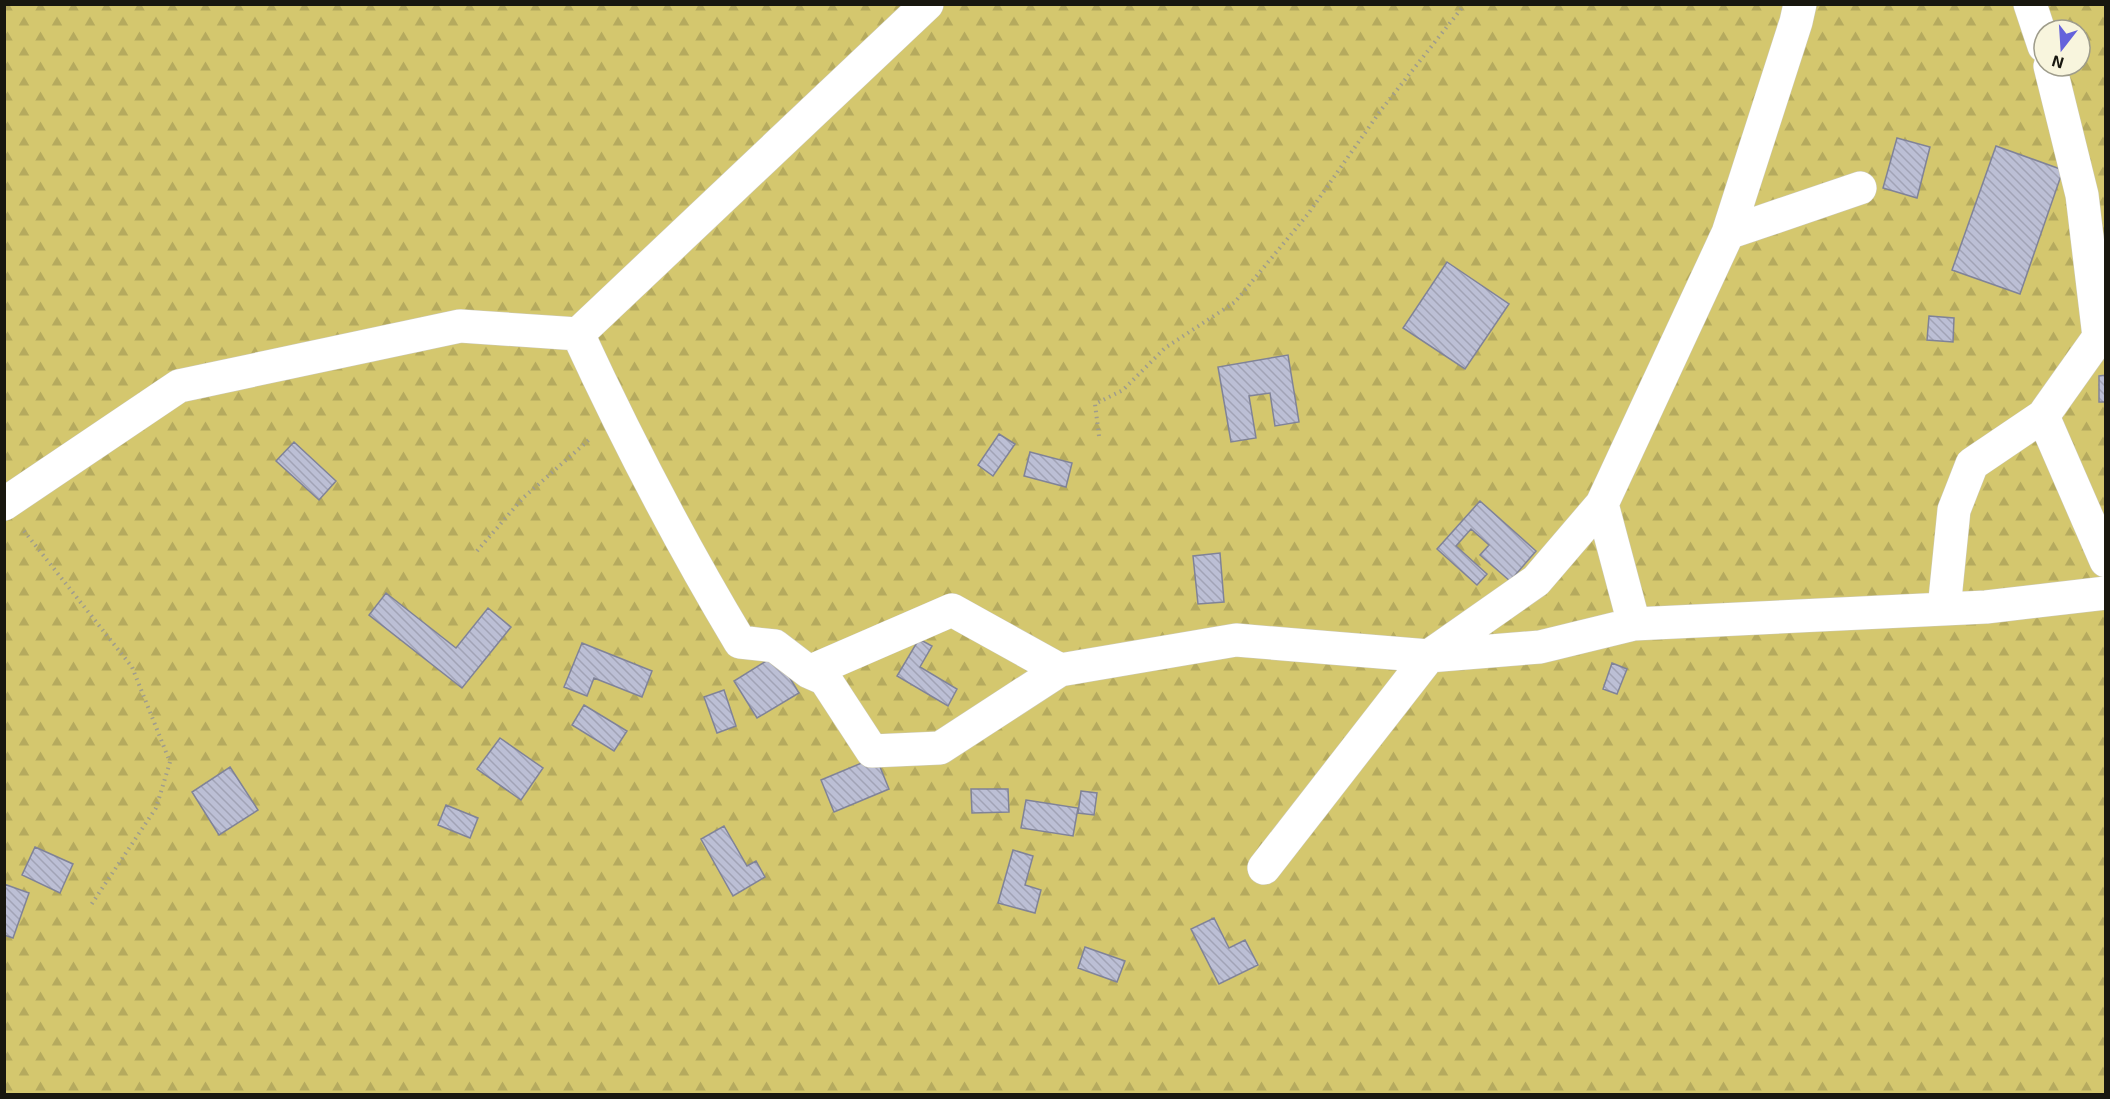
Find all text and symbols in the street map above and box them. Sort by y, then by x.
north arrow [2032,18,2092,78]
text: N [2049,52,2066,74]

